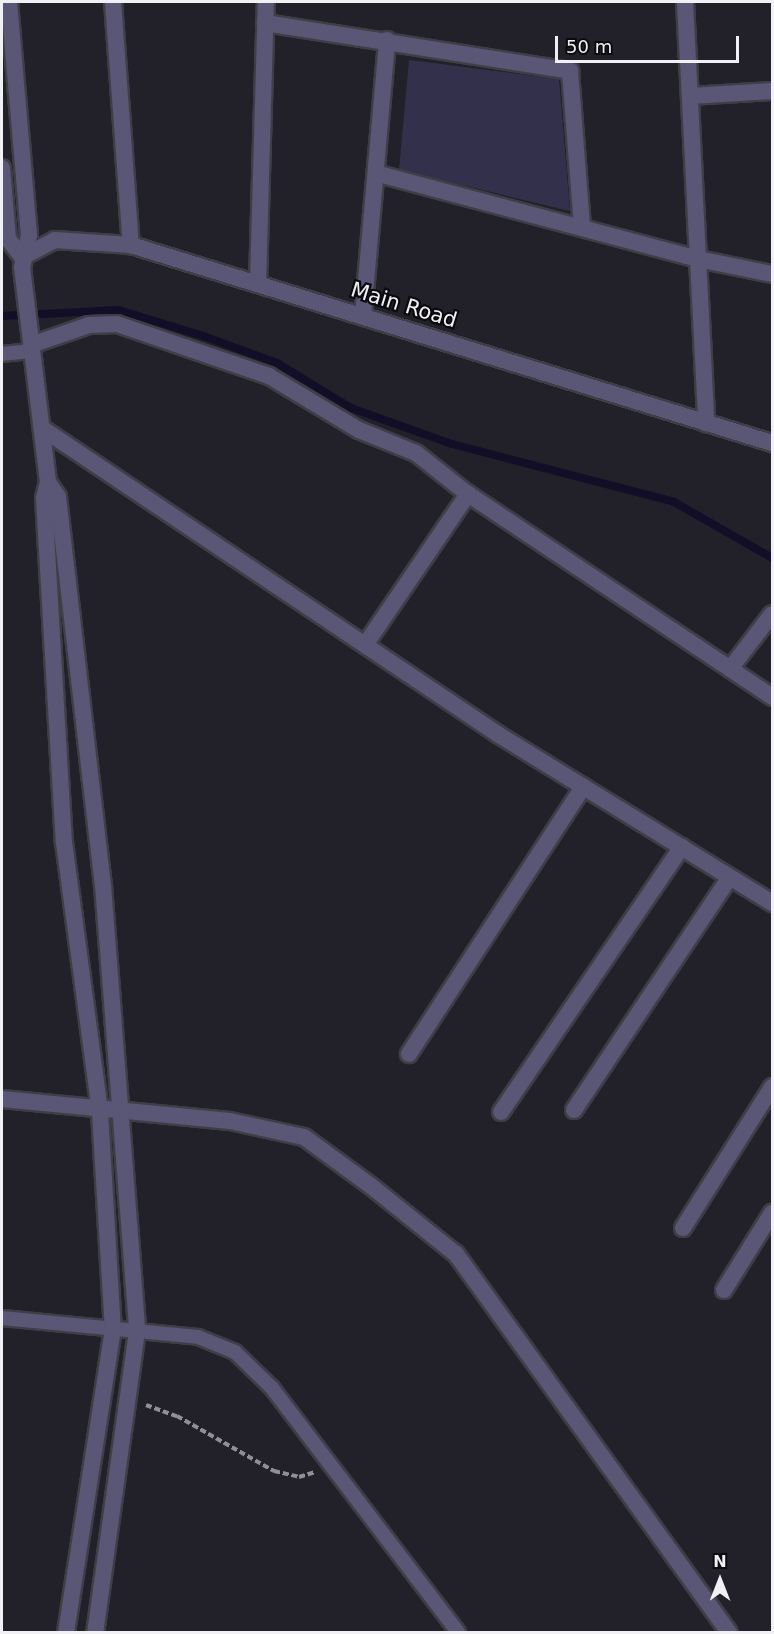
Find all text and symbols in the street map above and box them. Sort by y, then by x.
scale bar [558,24,742,62]
text: 50 m [566,36,612,57]
street label: Main Road [348,277,460,333]
north arrow [690,1550,750,1610]
text: N [713,1552,727,1571]

